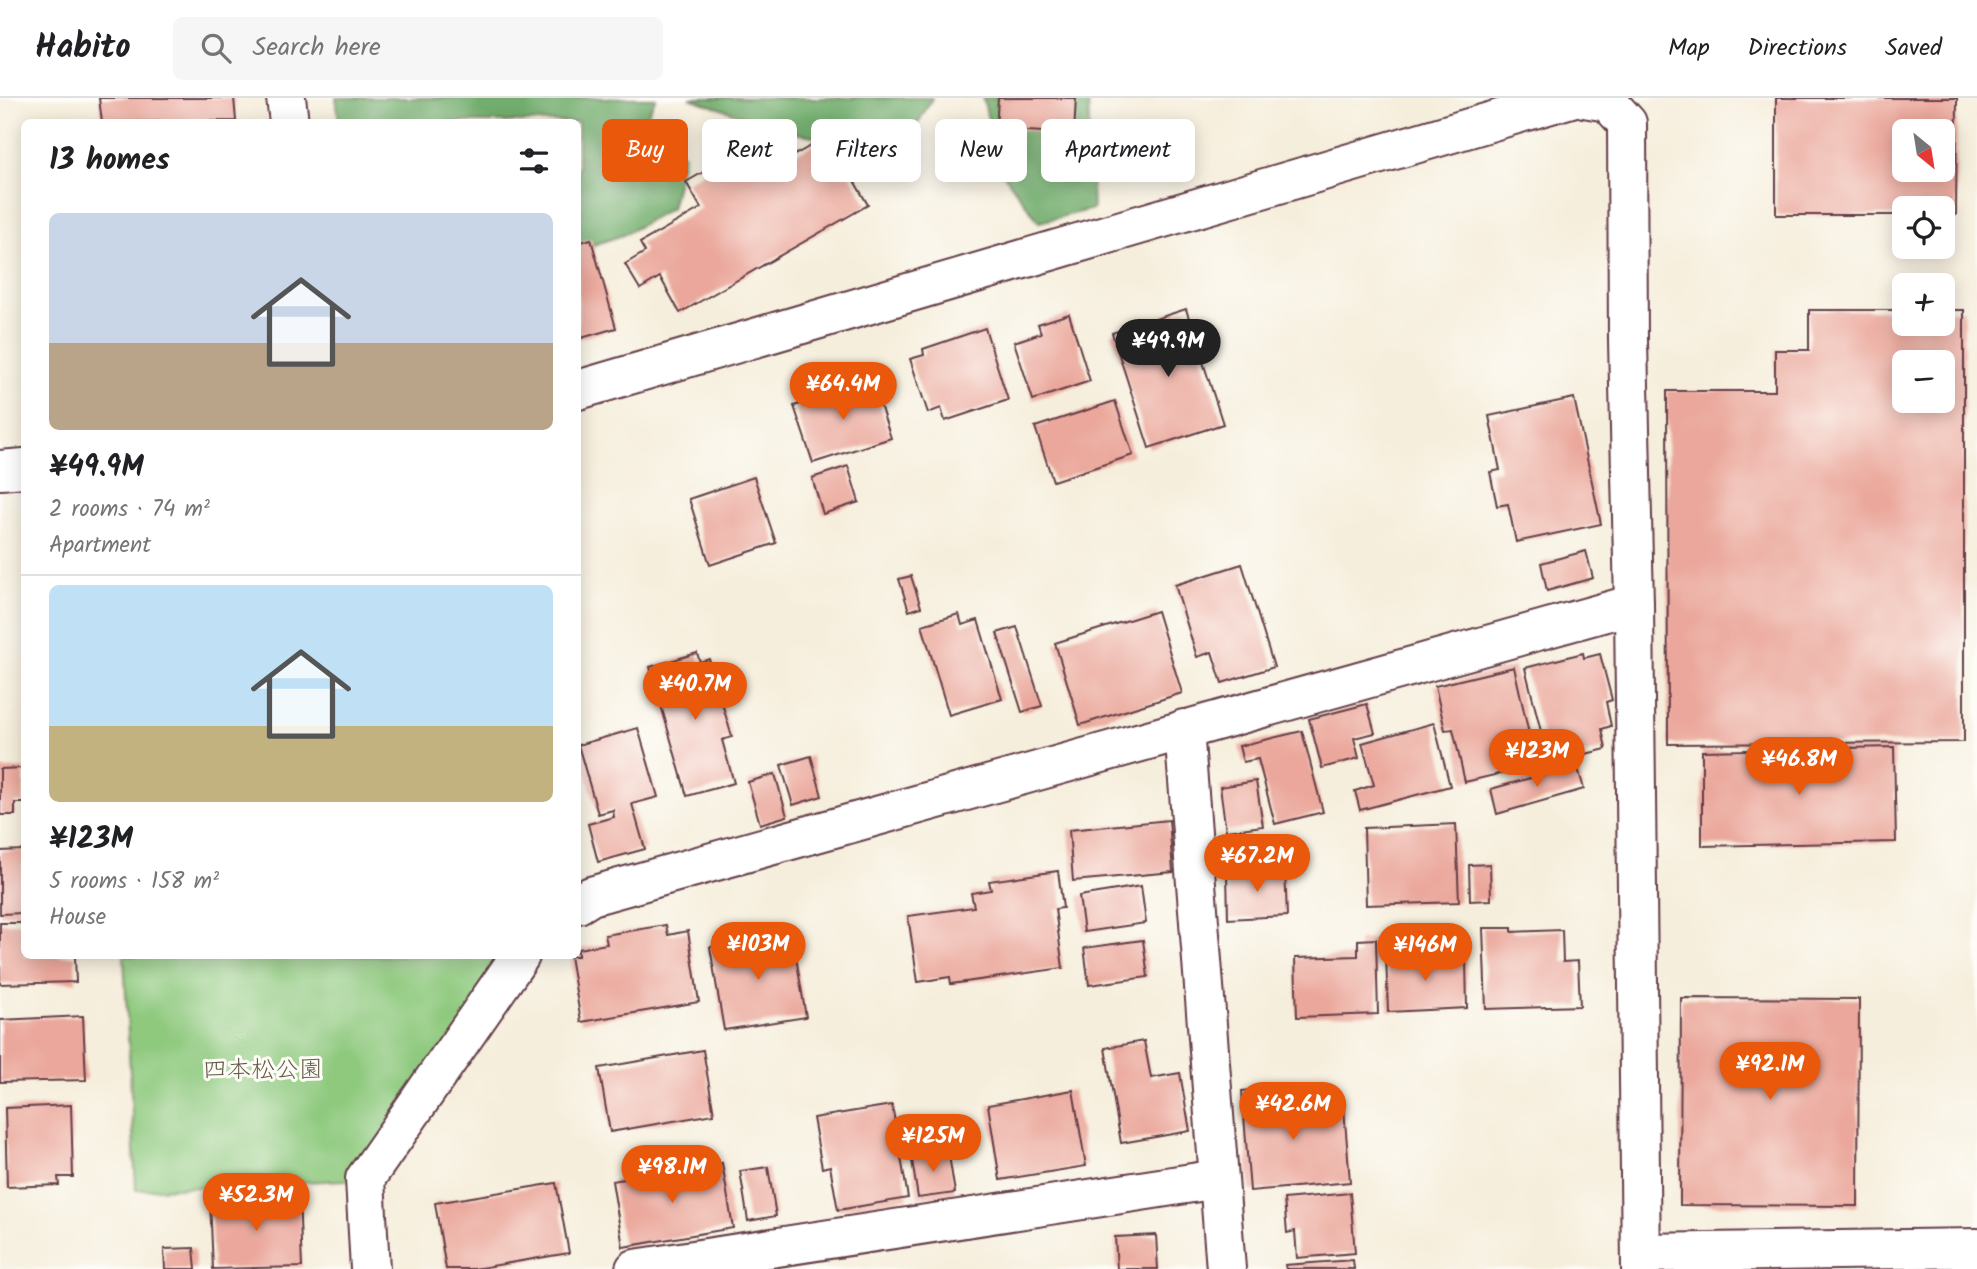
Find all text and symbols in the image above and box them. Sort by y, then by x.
search box [173,17,663,80]
text: Habito [35,22,131,75]
text: Search here [253,27,381,69]
icon: search [197,29,235,67]
text: Map [1668,29,1710,68]
text: Directions [1748,29,1847,68]
text: Saved [1885,29,1942,68]
chip: Buy [602,119,688,182]
chip: Rent [702,119,797,182]
chip: Filters [811,119,921,182]
chip: New [935,119,1027,182]
chip: Apartment [1041,119,1195,182]
north arrow [1892,119,1955,182]
map controls [1892,119,1955,413]
text: 13 homes [49,137,170,185]
icon: filters [515,142,553,180]
button: locate [1892,196,1955,259]
icon: home [238,259,364,385]
button: + [1892,273,1955,336]
pin: ¥49.9M [1111,320,1225,379]
text: ¥49.9M [1132,324,1204,360]
button: − [1892,350,1955,413]
pin: ¥64.4M [786,362,900,422]
text: ¥64.4M [806,367,880,403]
text: ¥49.9M [49,444,144,492]
text: 2 rooms · 74 m² [49,492,210,528]
text: Apartment [49,528,151,564]
icon: home [238,631,364,757]
pin: ¥40.7M [638,662,752,722]
text: ¥40.7M [659,667,731,703]
pin: ¥123M [1488,730,1586,789]
text: ¥123M [1505,734,1569,770]
pin: ¥46.8M [1742,738,1856,797]
text: ¥46.8M [1761,742,1837,778]
text: ¥123M [49,816,133,864]
pin: ¥67.2M [1200,834,1314,894]
text: ¥67.2M [1220,839,1294,875]
text: 5 rooms · 158 m² [49,864,219,900]
text: House [49,900,106,936]
pin: ¥103M [709,922,807,982]
pin: ¥146M [1376,924,1474,983]
text: ¥103M [727,927,789,963]
text: ¥146M [1393,928,1457,964]
pin: ¥92.1M [1713,1042,1827,1102]
text: ¥92.1M [1736,1047,1804,1083]
park label: 四本松公園 [203,1051,323,1090]
pin: ¥42.6M [1236,1082,1350,1142]
text: ¥42.6M [1255,1087,1331,1123]
pin: ¥125M [884,1114,982,1174]
text: ¥125M [901,1119,965,1155]
pin: ¥98.1M [615,1146,729,1205]
text: ¥98.1M [637,1150,707,1186]
pin: ¥52.3M [199,1174,313,1233]
text: ¥52.3M [219,1178,293,1214]

